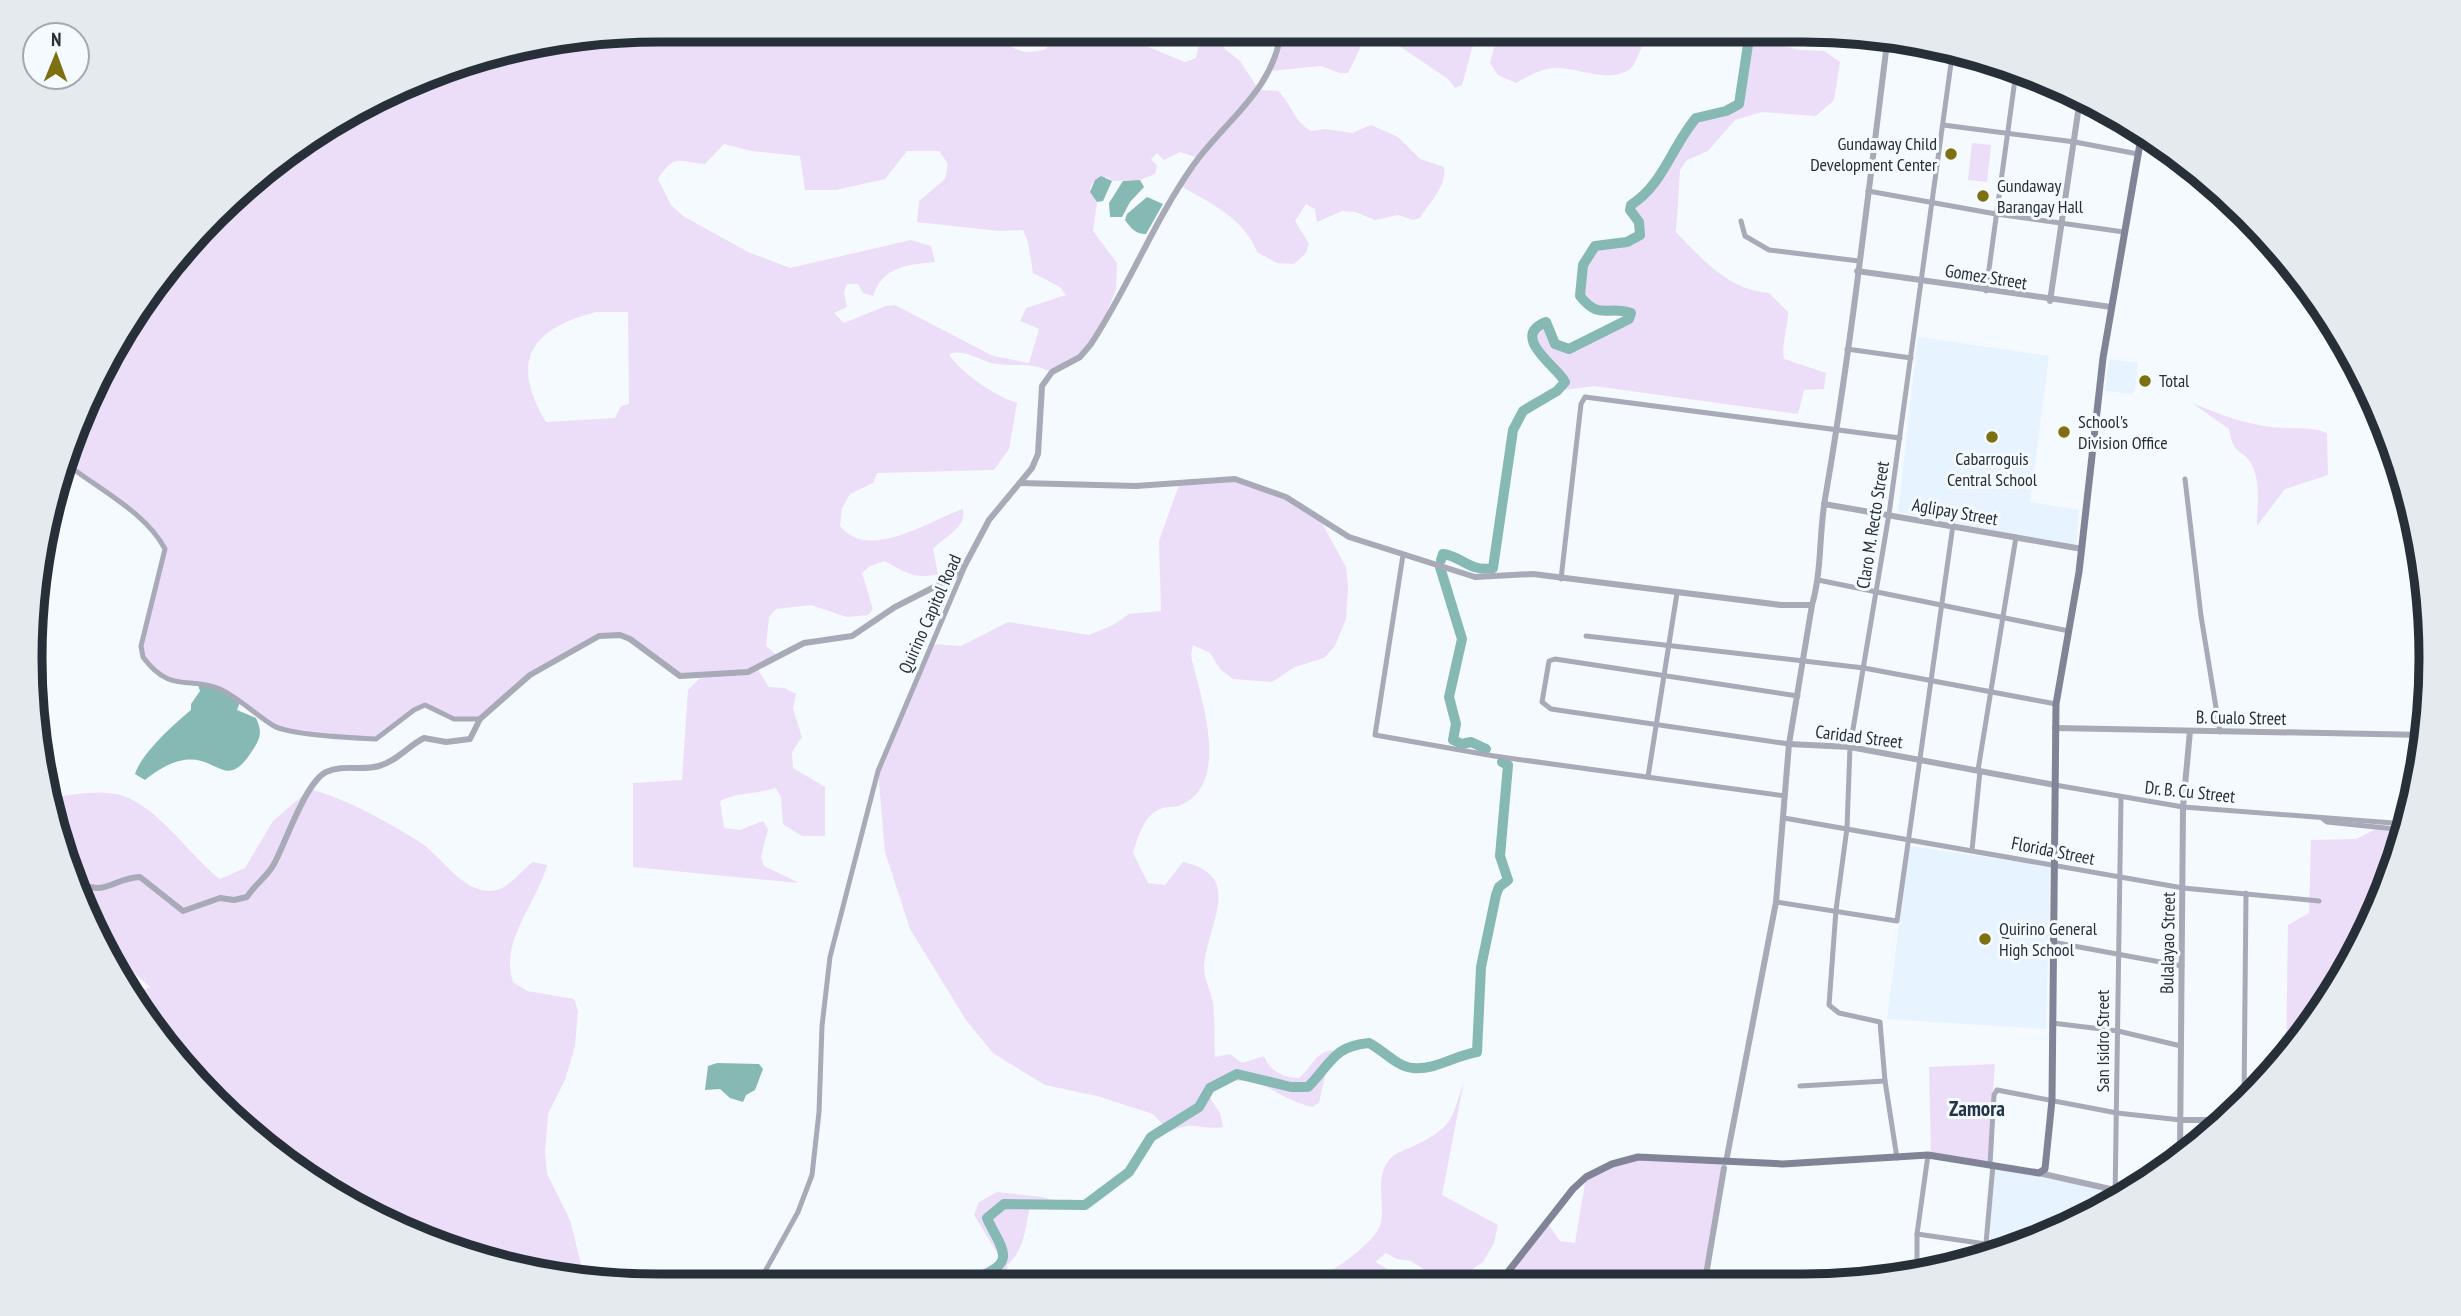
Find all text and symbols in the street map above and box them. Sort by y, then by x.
north arrow [21,21,91,91]
text: N [51,27,62,51]
place label: Gundaway Child Development Center [1810,132,1937,176]
marker: Gundaway Child Development Center [1943,146,1959,162]
place label: Gundaway Barangay Hall [1997,174,2084,218]
marker: Gundaway Barangay Hall [1975,188,1991,204]
street label: Gomez Street [1943,259,2029,294]
place label: Total [2159,369,2190,392]
marker: Total [2137,373,2153,389]
place label: School's Division Office [2078,410,2168,454]
marker: School's Division Office [2056,424,2072,440]
marker: Cabarroguis Central School [1984,429,2000,445]
place label: Cabarroguis Central School [1947,447,2038,491]
street label: Claro M. Recto Street [1851,459,1894,590]
street label: Aglipay Street [1910,493,2000,530]
street label: Quirino Capitol Road [893,551,966,677]
street label: B. Cualo Street [2196,705,2286,730]
street label: Caridad Street [1814,720,1904,753]
street label: Dr. B. Cu Street [2144,775,2236,808]
street label: Florida Street [2010,831,2097,870]
street label: Bulalayao Street [2155,892,2180,994]
place label: Quirino General High School [1999,917,2098,961]
marker: Quirino General High School [1977,931,1993,947]
street label: San Isidro Street [2091,990,2114,1092]
district label: Zamora [1949,1095,2005,1122]

